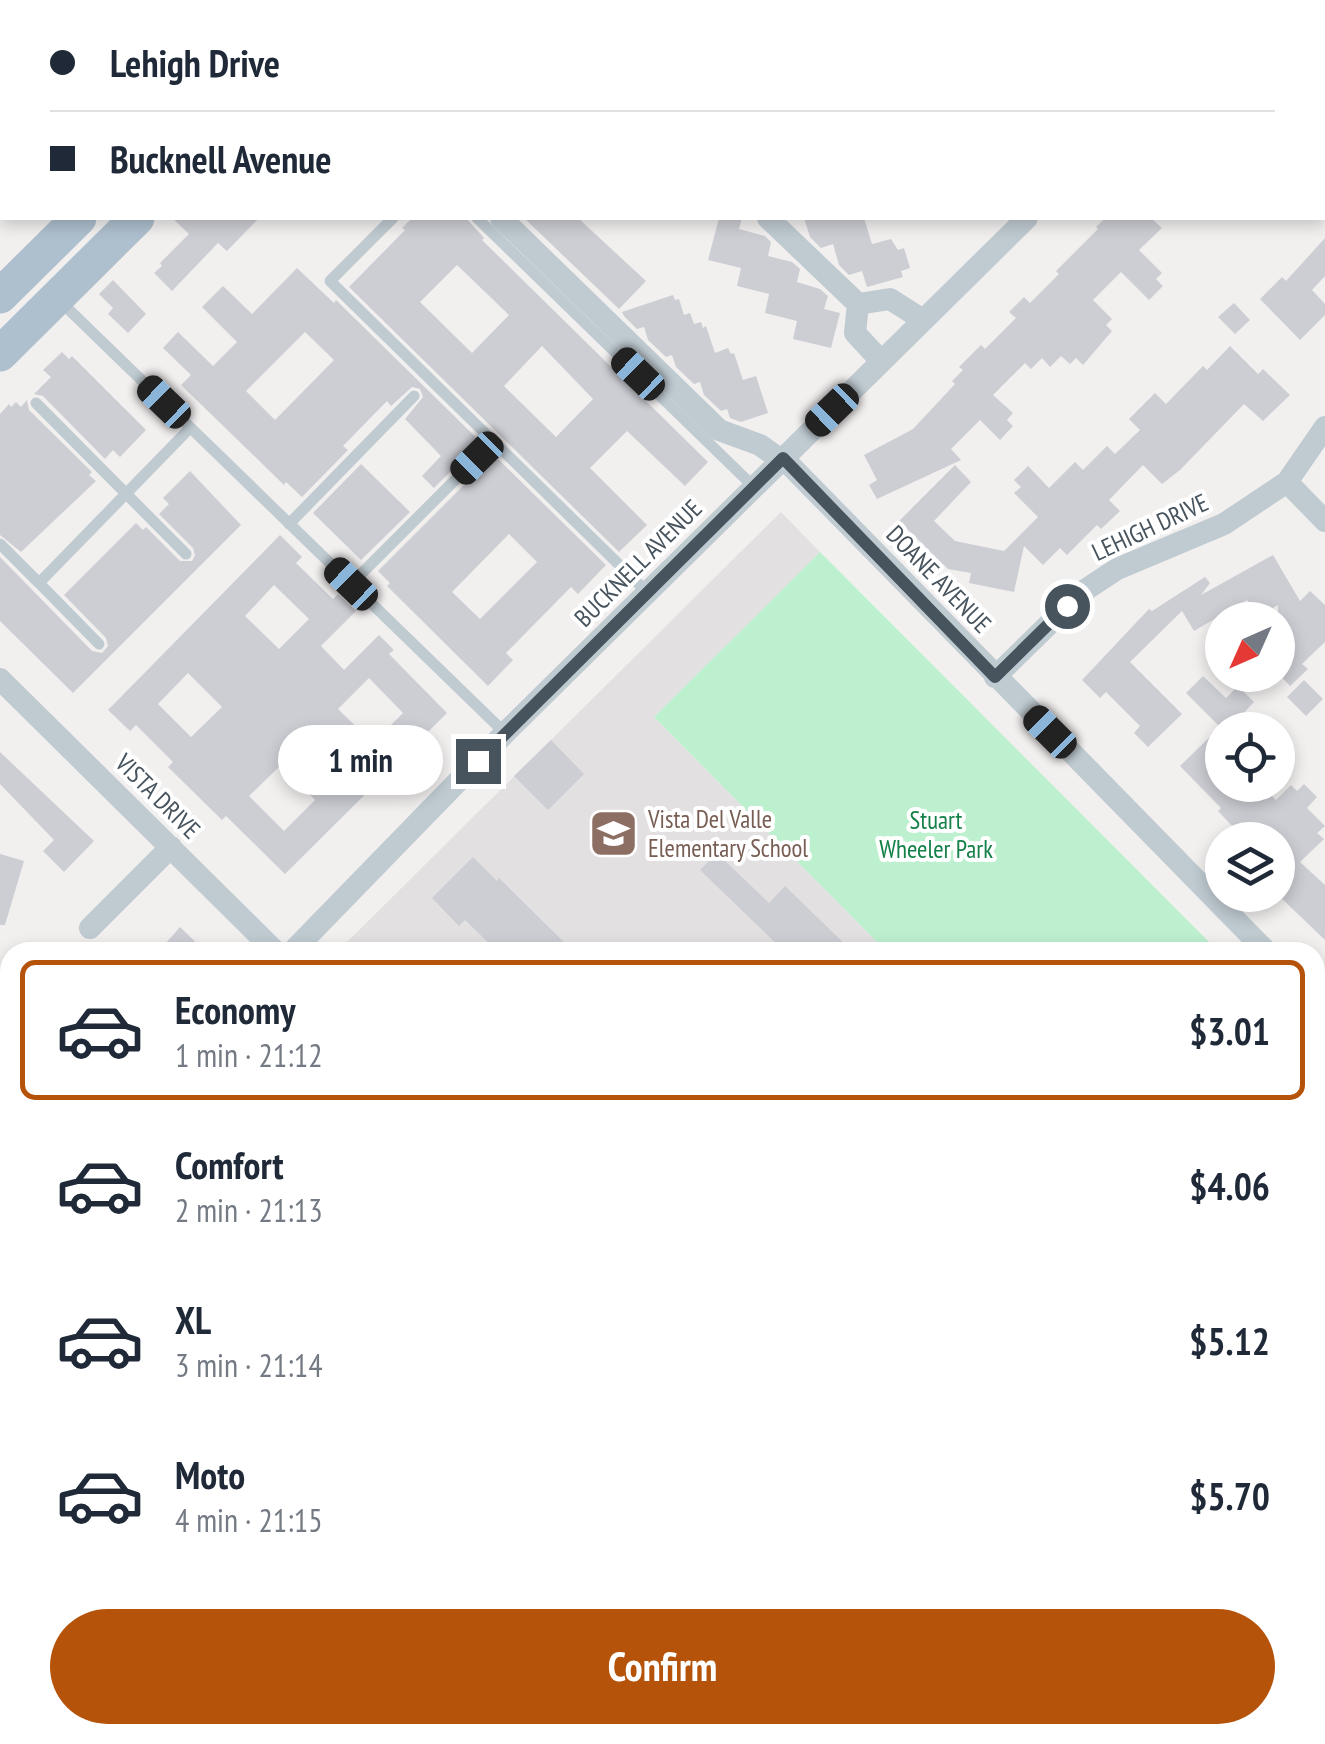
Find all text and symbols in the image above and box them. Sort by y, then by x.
text: Lehigh Drive [110,38,280,87]
text: Bucknell Avenue [110,134,332,183]
car [606,342,670,406]
car [132,370,196,434]
car [800,378,864,442]
car [445,426,509,490]
street label: LEHIGH DRIVE [1087,486,1213,568]
street label: BUCKNELL AVENUE [567,492,709,634]
street label: DOANE AVENUE [880,518,998,640]
car [319,552,383,616]
route start [1045,584,1090,629]
north arrow [1205,602,1295,692]
map controls [1205,602,1295,912]
car [1018,700,1082,764]
button: locate [1205,712,1295,802]
callout: 1 min [278,726,443,796]
text: 1 min [328,739,393,781]
route end [456,739,501,784]
street label: VISTA DRIVE [108,746,207,845]
place label: Vista Del Valle Elementary School [647,803,808,864]
park label: Stuart Wheeler Park [879,804,993,865]
school or university icon: Vista Del Valle Elementary School [587,807,639,859]
button: layers [1205,822,1295,912]
icon: car [55,985,145,1075]
text: Economy [175,985,295,1034]
text: $3.01 [1189,1006,1270,1055]
text: 1 min · 21:12 [175,1034,323,1076]
icon: car [55,1140,145,1230]
text: Comfort [175,1140,284,1189]
text: $4.06 [1189,1161,1270,1210]
text: 2 min · 21:13 [175,1189,323,1231]
icon: car [55,1295,145,1385]
text: XL [175,1295,211,1344]
text: $5.12 [1189,1316,1270,1365]
text: 3 min · 21:14 [175,1344,323,1386]
icon: car [55,1450,145,1540]
text: Moto [175,1450,245,1499]
text: $5.70 [1189,1471,1270,1520]
text: 4 min · 21:15 [175,1499,323,1541]
button: Confirm [50,1609,1275,1724]

